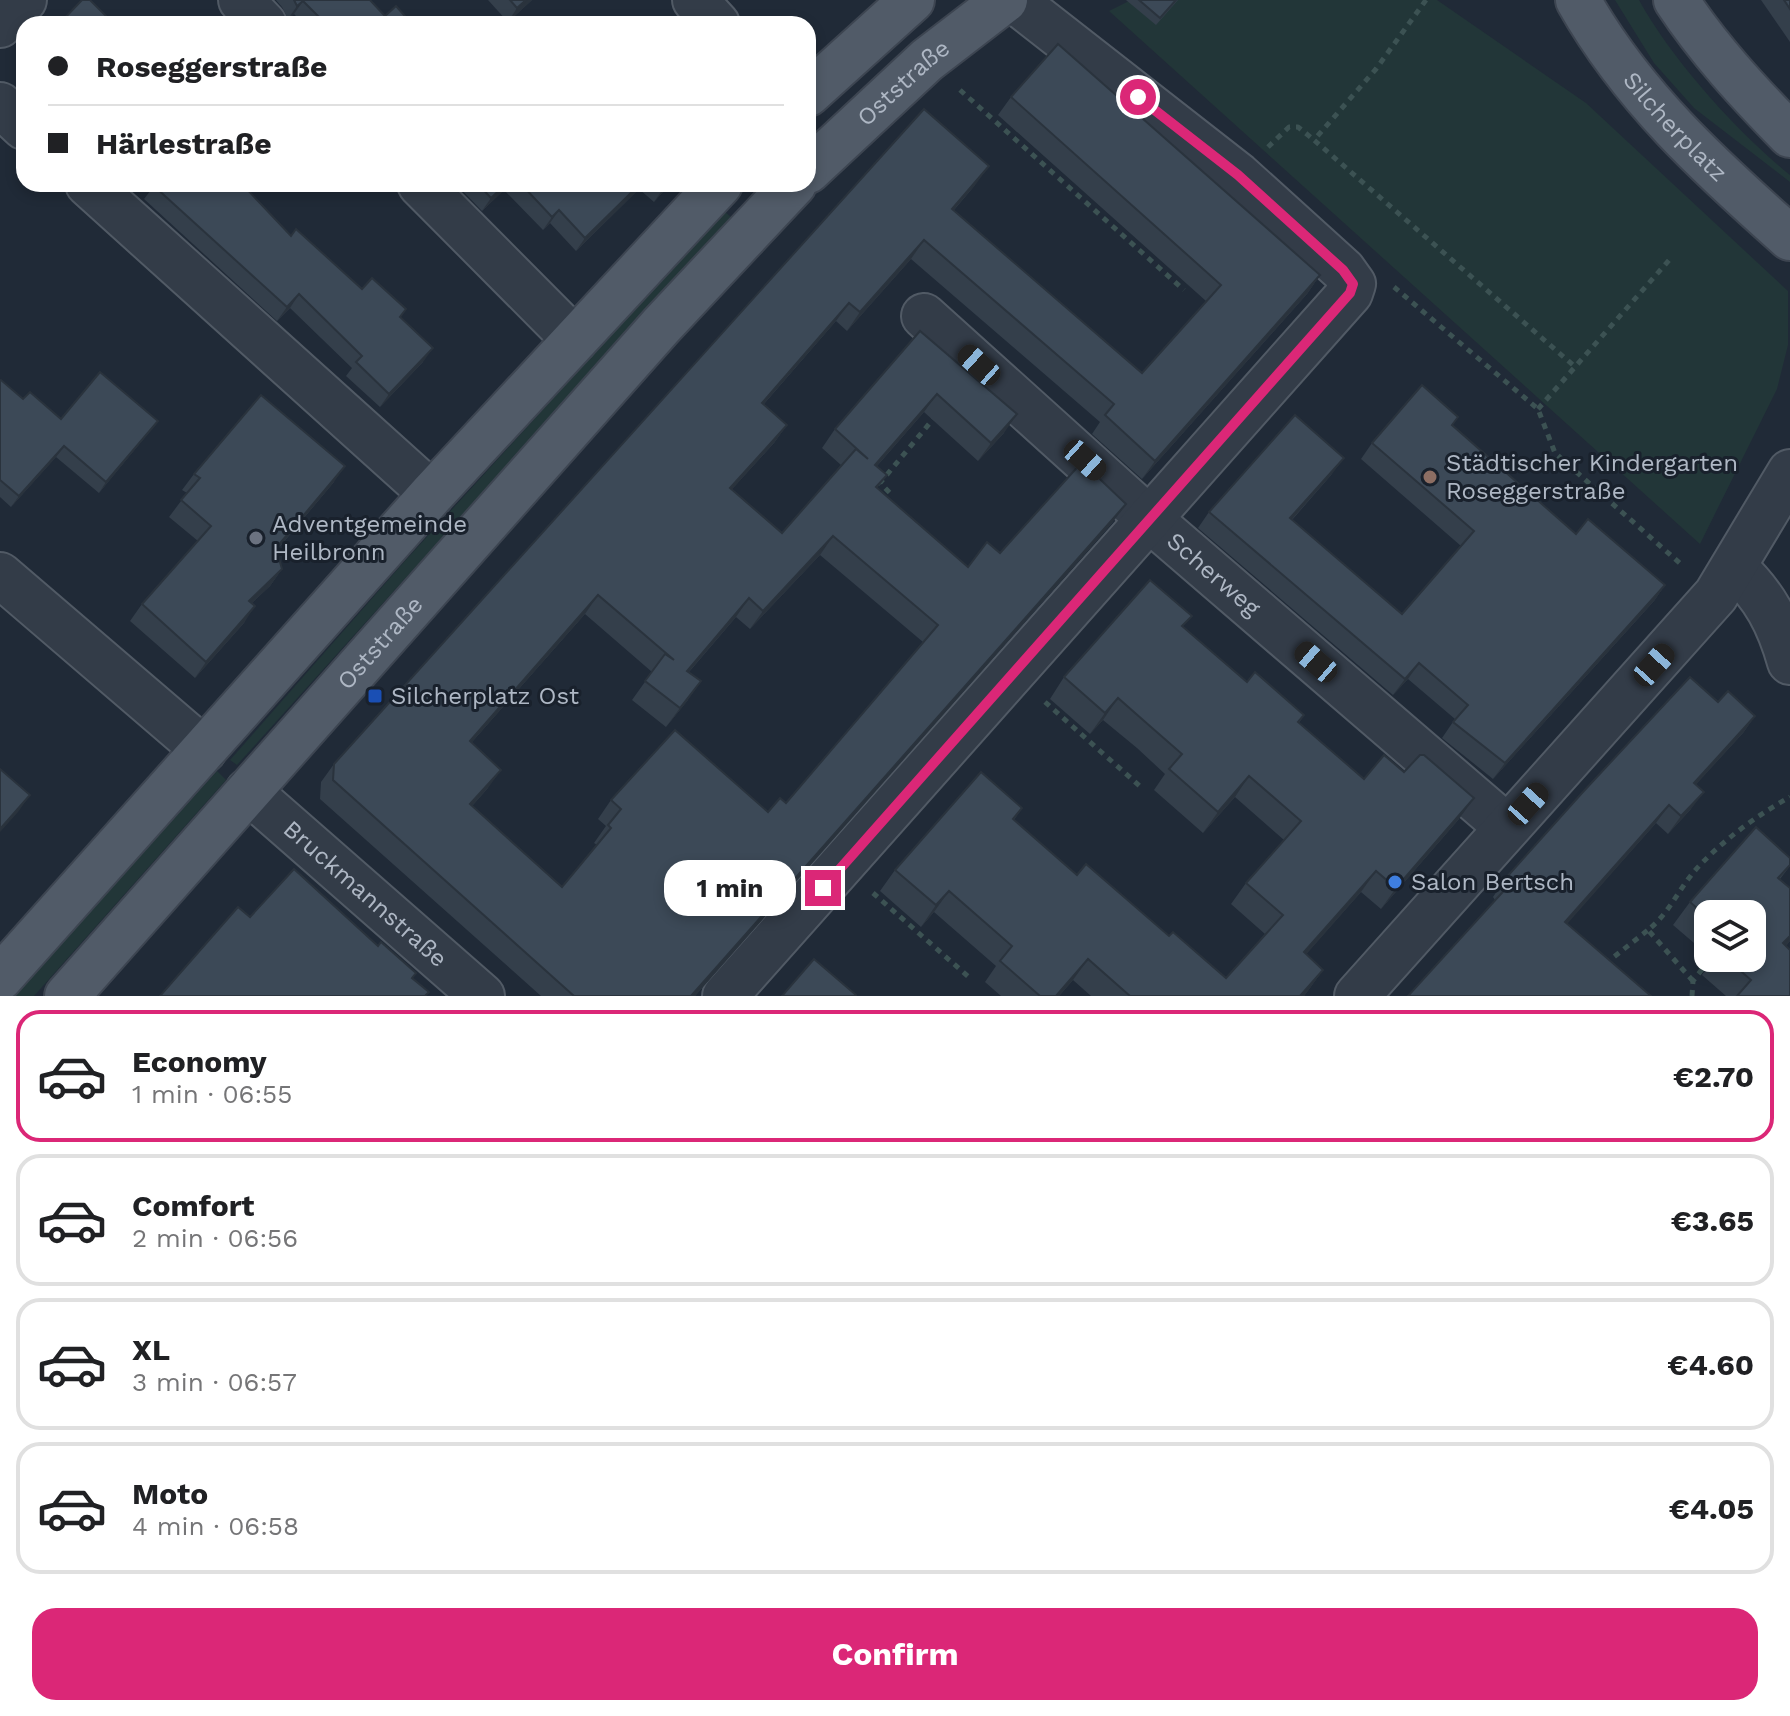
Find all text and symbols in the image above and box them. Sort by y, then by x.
street label: Oststraße [851,34,955,132]
text: Roseggerstraße [96,49,327,84]
street label: Silcherplatz [1617,66,1733,187]
route start [1120,79,1156,115]
text: Härlestraße [96,126,272,161]
car [953,340,1005,390]
car [1059,435,1111,485]
place label: Städtischer Kindergarten Roseggerstraße [1446,449,1738,505]
marker: Städtischer Kindergarten Roseggerstraße [1421,468,1439,486]
place label: Adventgemeinde Heilbronn [272,510,467,566]
street label: Scherweg [1161,527,1266,622]
marker: Adventgemeinde Heilbronn [247,529,265,547]
street label: Oststraße [331,590,429,695]
car [1290,637,1342,687]
car [1629,639,1679,691]
place label: Silcherplatz Ost [391,682,579,710]
marker: Silcherplatz Ost [366,687,384,705]
car [1503,778,1553,830]
street label: Bruckmannstraße [278,815,453,973]
callout: 1 min [663,860,795,916]
place label: Salon Bertsch [1411,868,1574,896]
route end [805,870,841,906]
text: 1 min [697,873,763,903]
marker: Salon Bertsch [1386,873,1404,891]
map controls [1694,900,1766,972]
button: layers [1694,900,1766,972]
icon: car [36,1040,108,1112]
text: Economy [132,1044,267,1079]
text: €2.70 [1673,1059,1754,1094]
text: 1 min · 06:55 [132,1079,292,1109]
icon: car [36,1184,108,1256]
text: Comfort [132,1188,254,1223]
text: €3.65 [1671,1203,1754,1238]
text: 2 min · 06:56 [132,1223,298,1253]
icon: car [36,1328,108,1400]
text: XL [132,1332,170,1367]
text: €4.60 [1667,1347,1754,1382]
text: 3 min · 06:57 [132,1367,297,1397]
icon: car [36,1472,108,1544]
text: Moto [132,1476,208,1511]
text: €4.05 [1669,1491,1754,1526]
text: 4 min · 06:58 [132,1511,299,1541]
button: Confirm [32,1608,1758,1700]

